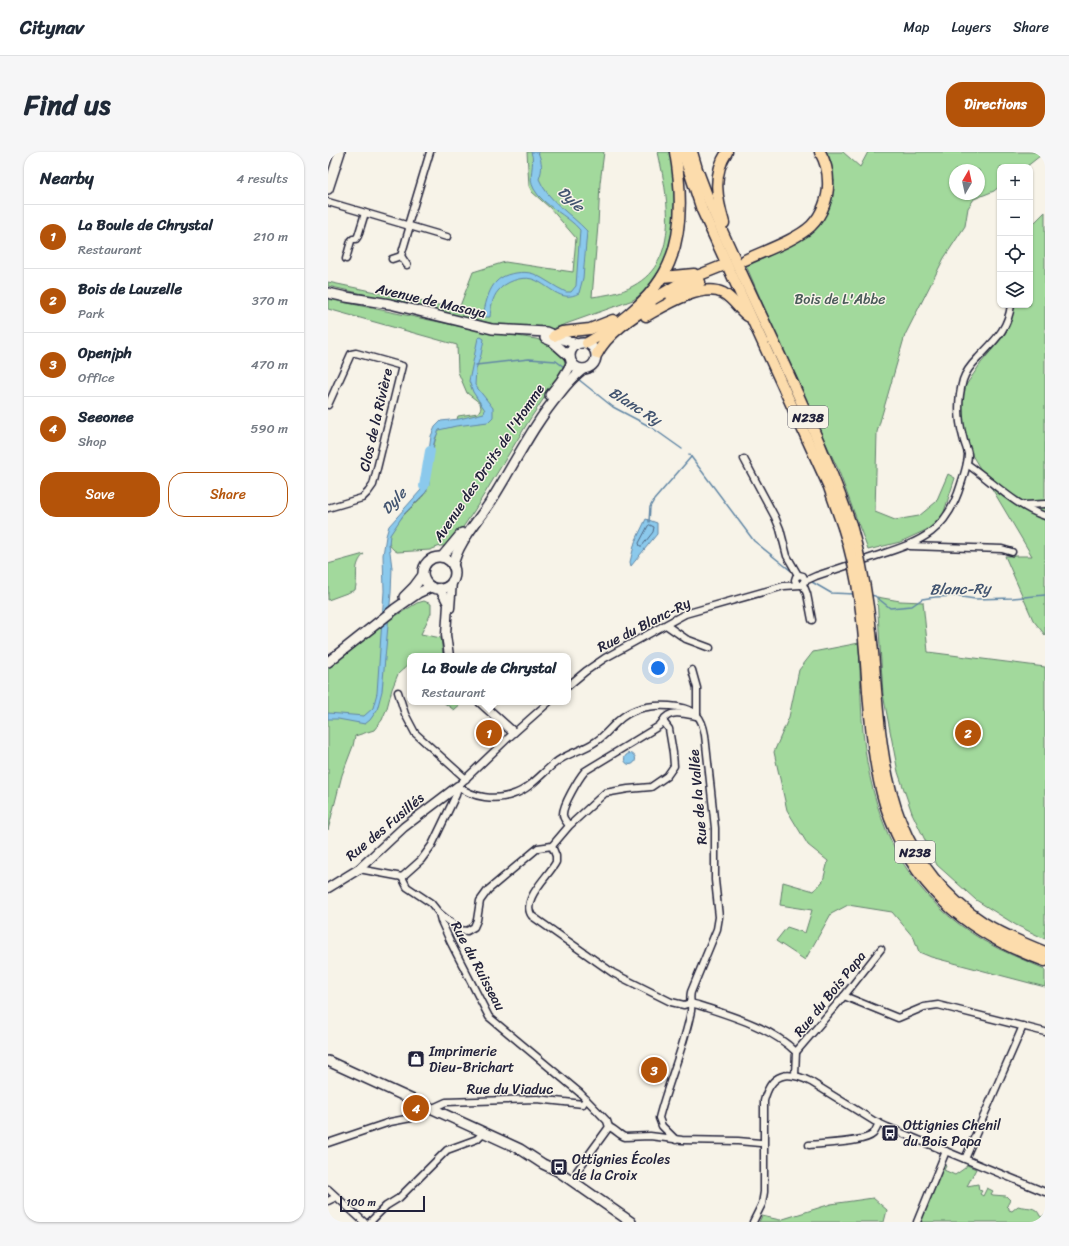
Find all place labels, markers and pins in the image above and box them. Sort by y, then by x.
pin: 1 [476,718,502,748]
pin: 2 [955,718,981,748]
place label: Imprimerie Dieu-Brichart [428,1039,514,1080]
shop icon: Imprimerie Dieu-Brichart [406,1049,426,1069]
pin: 3 [641,1055,667,1085]
pin: 4 [403,1093,429,1123]
place label: Ottignies Chenil du Bois Papa [903,1113,1002,1154]
bus stop icon: Ottignies Chenil du Bois Papa [880,1123,900,1143]
place label: Ottignies Écoles de la Croix [572,1147,670,1188]
bus stop icon: Ottignies Écoles de la Croix [549,1157,569,1177]

